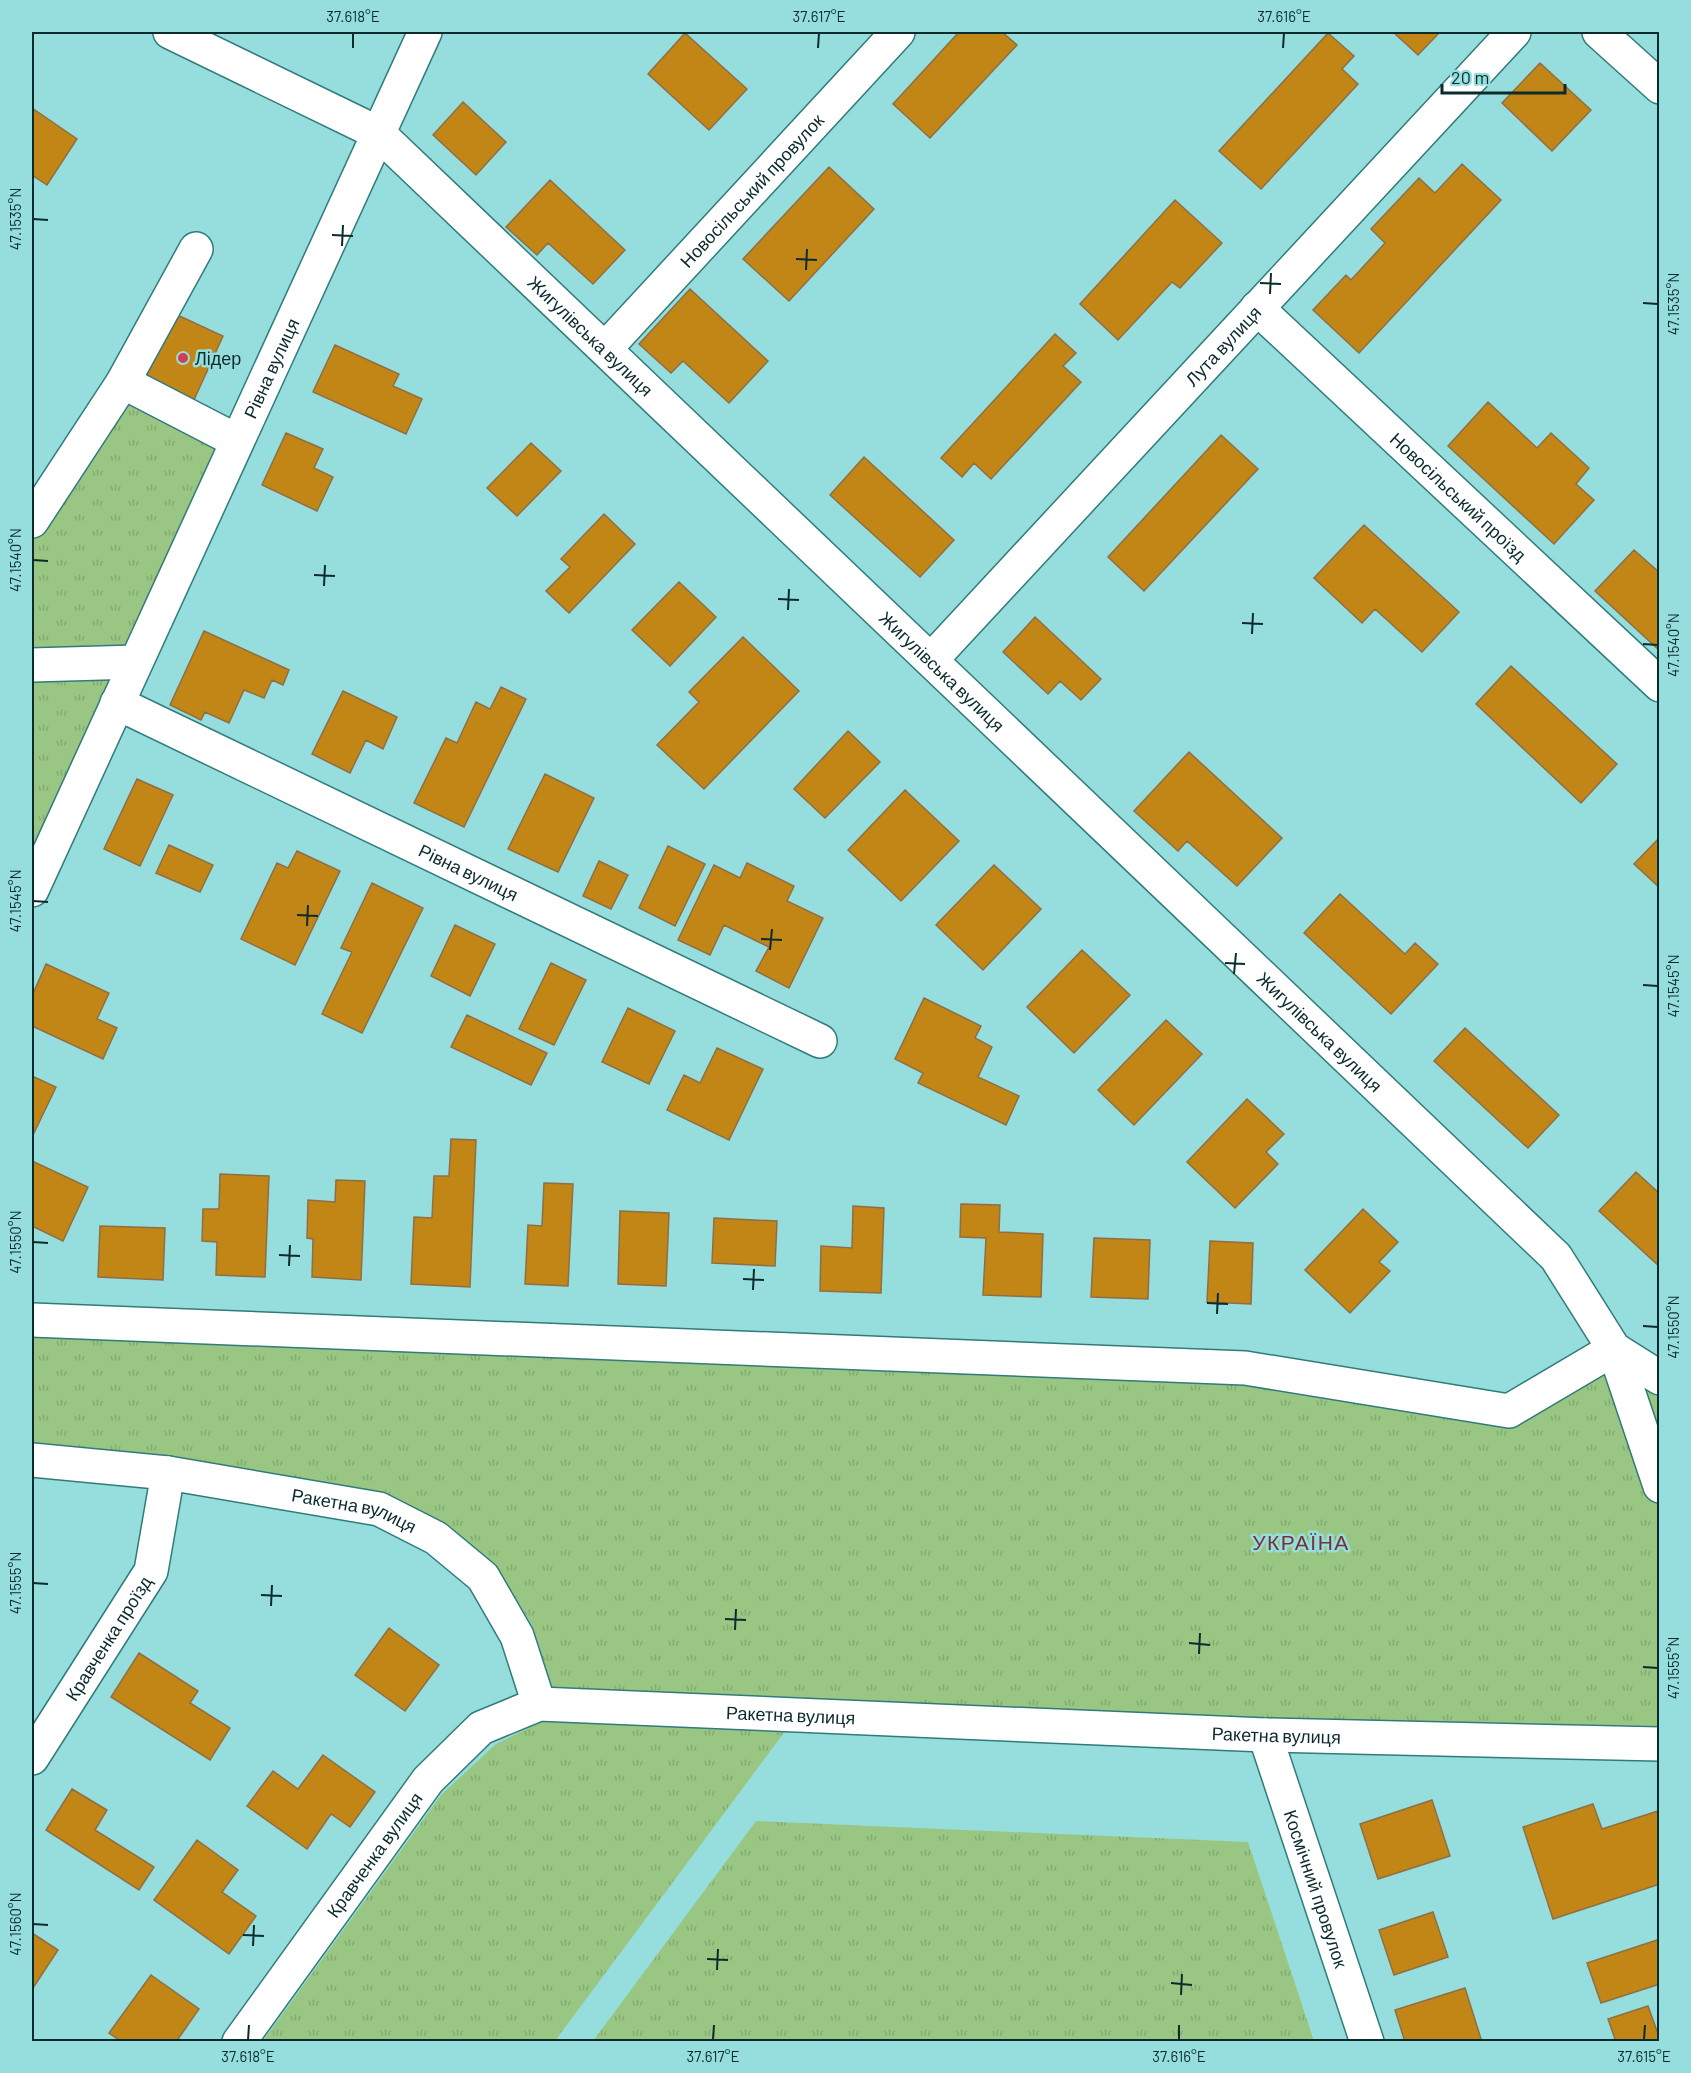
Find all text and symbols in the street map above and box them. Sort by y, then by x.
text: 37.618°E [326,7,380,25]
text: 37.617°E [793,7,845,25]
text: 37.616°E [1257,7,1311,25]
scale bar [1442,57,1565,95]
text: 20 m [1451,66,1489,88]
street label: Новосільський провулок [675,109,828,272]
text: 47.1535°N [6,188,24,250]
street label: Жигулівська вулиця [523,271,658,401]
text: 47.1535°N [1664,273,1682,335]
street label: Лута вулиця [1180,301,1265,390]
street label: Рівна вулиця [239,315,303,422]
place label: Лідер [195,347,241,369]
marker: Лідер [176,351,190,365]
street label: Новосільський проїзд [1386,428,1532,566]
text: 47.1540°N [6,528,24,592]
street label: Жигулівська вулиця [875,607,1009,736]
text: 47.1540°N [1664,613,1682,677]
street label: Рівна вулиця [415,839,522,905]
text: 47.1545°N [6,869,24,933]
text: 47.1545°N [1664,954,1682,1018]
street label: Жигулівська вулиця [1253,967,1387,1096]
text: 47.1550°N [6,1210,24,1274]
text: 47.1550°N [1664,1295,1682,1359]
street label: Ракетна вулиця [290,1483,420,1537]
district label: УКРАЇНА [1252,1529,1350,1554]
text: 47.1555°N [6,1552,24,1614]
street label: Кравченка проїзд [60,1571,156,1705]
text: 47.1555°N [1664,1637,1682,1699]
street label: Ракетна вулиця [726,1701,856,1728]
street label: Ракетна вулиця [1211,1722,1341,1748]
street label: Кравченка вулиця [322,1788,427,1922]
street label: Космічний провулок [1280,1807,1353,1971]
text: 47.1560°N [6,1892,24,1956]
text: 37.618°E [221,2047,275,2065]
text: 37.617°E [687,2047,739,2065]
text: 37.616°E [1152,2047,1206,2065]
text: 37.615°E [1617,2047,1671,2065]

